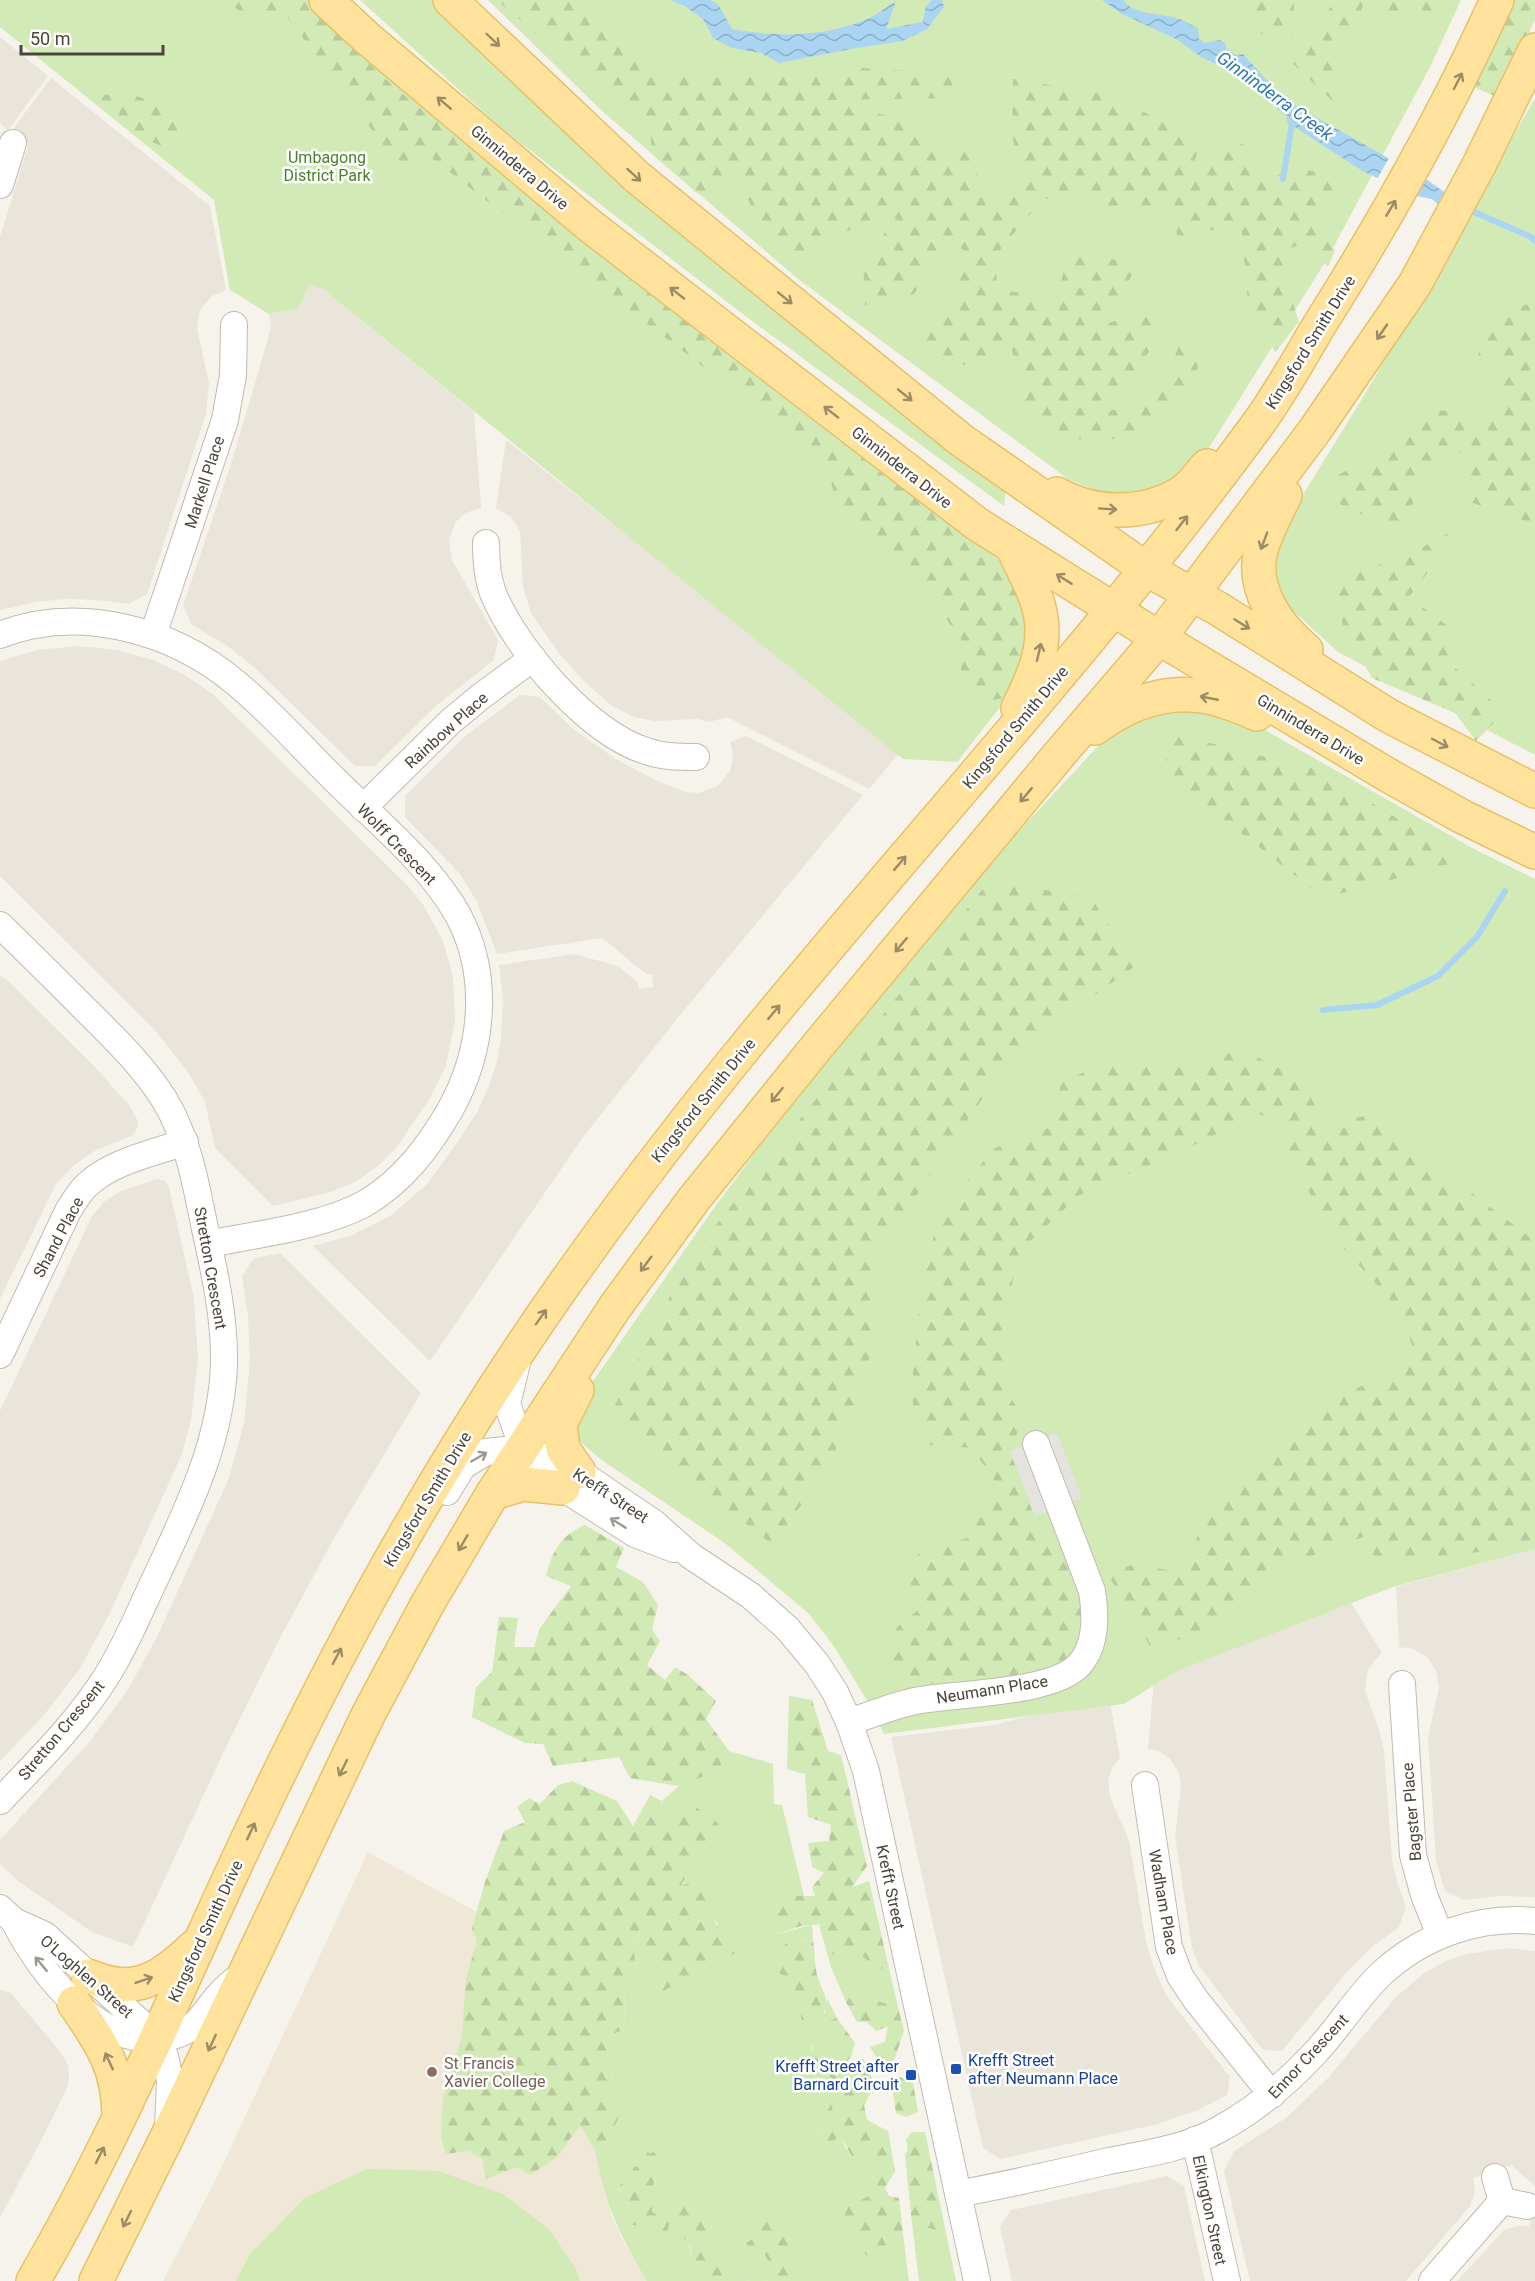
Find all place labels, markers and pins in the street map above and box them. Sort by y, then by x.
place label: Krefft Street after Neumann Place [968,2051,1118,2088]
place label: St Francis Xavier College [444,2054,545,2091]
place label: Krefft Street after Barnard Circuit [775,2057,900,2094]
marker: Krefft Street after Neumann Place [949,2062,963,2076]
marker: St Francis Xavier College [425,2065,439,2079]
marker: Krefft Street after Barnard Circuit [904,2068,918,2082]

